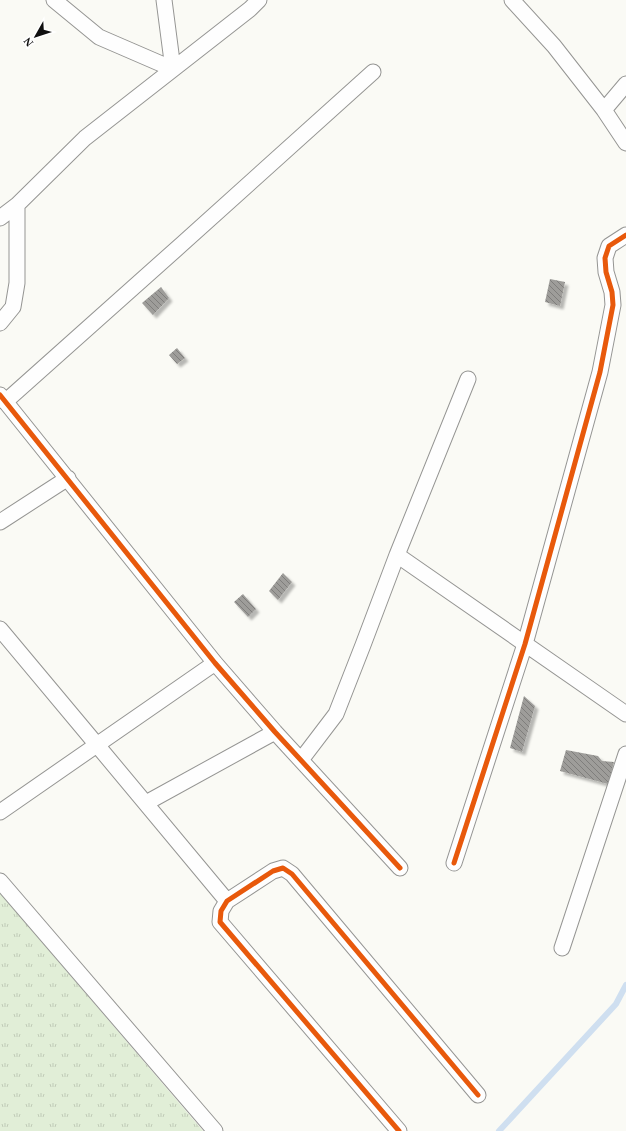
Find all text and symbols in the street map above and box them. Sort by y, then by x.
north arrow [16,16,56,56]
text: N [21,35,35,49]

